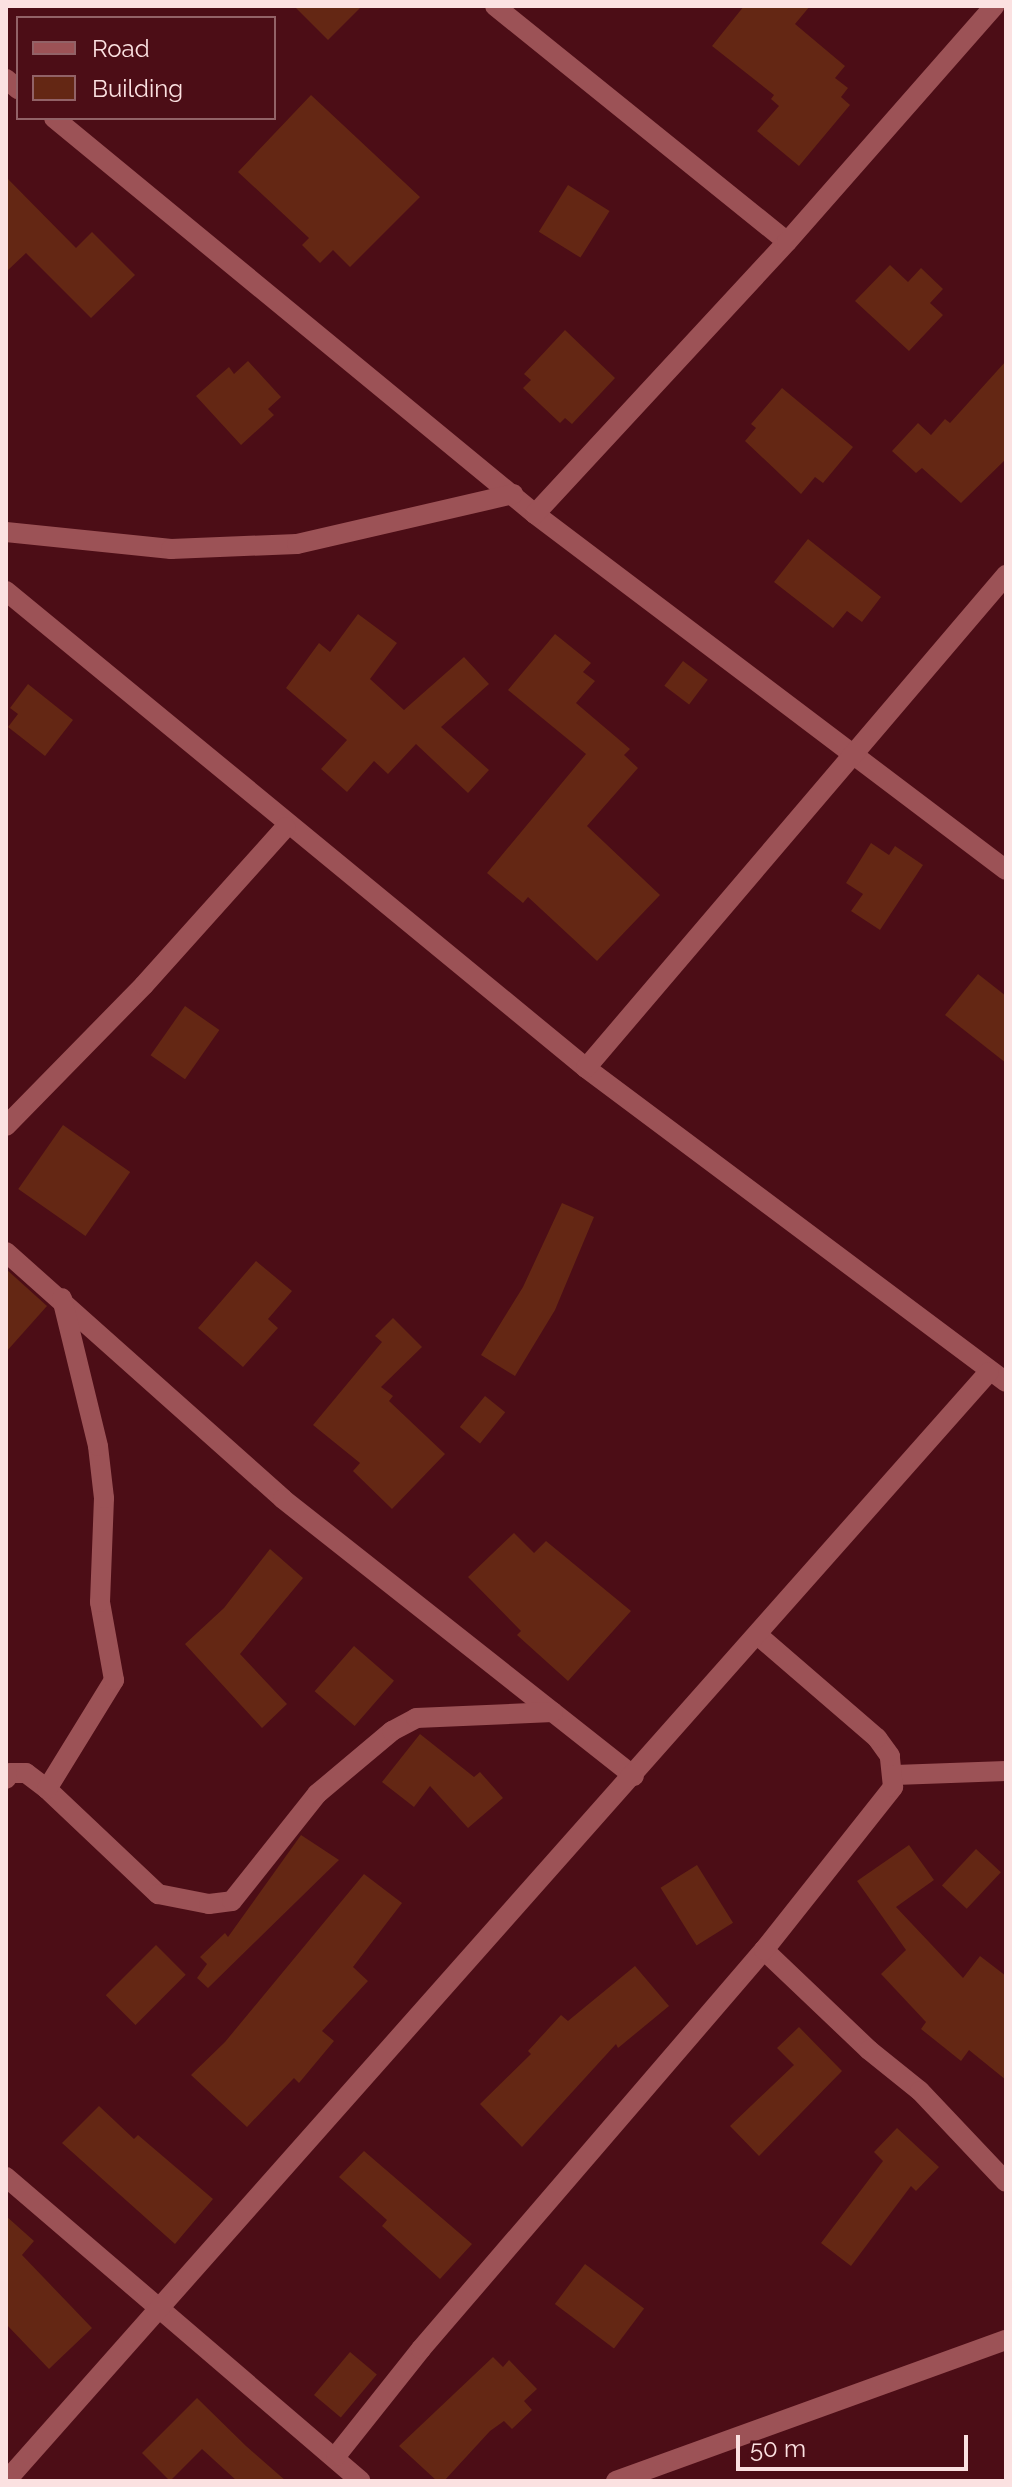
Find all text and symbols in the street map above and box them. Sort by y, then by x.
legend [16,16,276,120]
text: Road [92,34,150,63]
text: Building [92,74,183,103]
scale bar [740,2419,972,2469]
text: 50 m [750,2434,806,2463]

